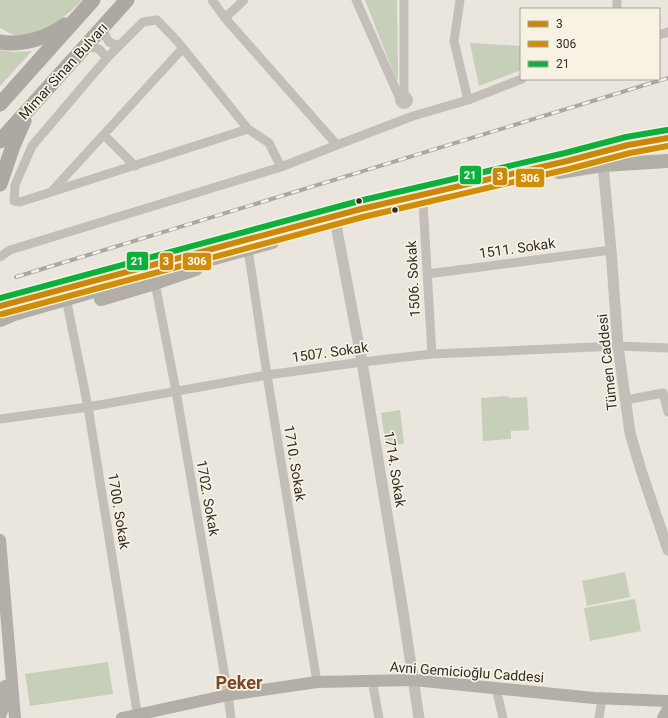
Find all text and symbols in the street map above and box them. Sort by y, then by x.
legend [520,8,660,80]
text: 3 [556,17,563,31]
street label: Mimar Sinan Bulvarı [15,19,111,123]
text: 306 [556,37,576,51]
text: 21 [556,57,570,71]
line badge: 21 [459,165,482,185]
line badge: 3 [492,167,508,186]
line badge: 306 [515,168,545,188]
text: 21 [464,169,476,182]
text: 3 [497,170,503,183]
text: 306 [521,172,539,185]
unlabelled marker [354,196,364,206]
unlabelled marker [390,205,400,215]
street label: 1511. Sokak [478,235,557,261]
street label: 1506. Sokak [403,239,423,318]
line badge: 21 [126,251,149,271]
line badge: 3 [159,252,174,271]
line badge: 306 [182,252,212,271]
text: 21 [131,255,143,268]
text: 3 [163,255,169,268]
text: 306 [188,255,206,268]
street label: Tümen Caddesi [594,313,620,411]
street label: 1507. Sokak [291,339,370,365]
street label: 1710. Sokak [281,424,309,503]
street label: 1714. Sokak [381,430,409,509]
street label: 1702. Sokak [193,459,223,538]
street label: 1700. Sokak [105,472,133,551]
street label: Avni Gemicioğlu Caddesi [389,659,545,685]
district label: Peker [216,672,263,693]

